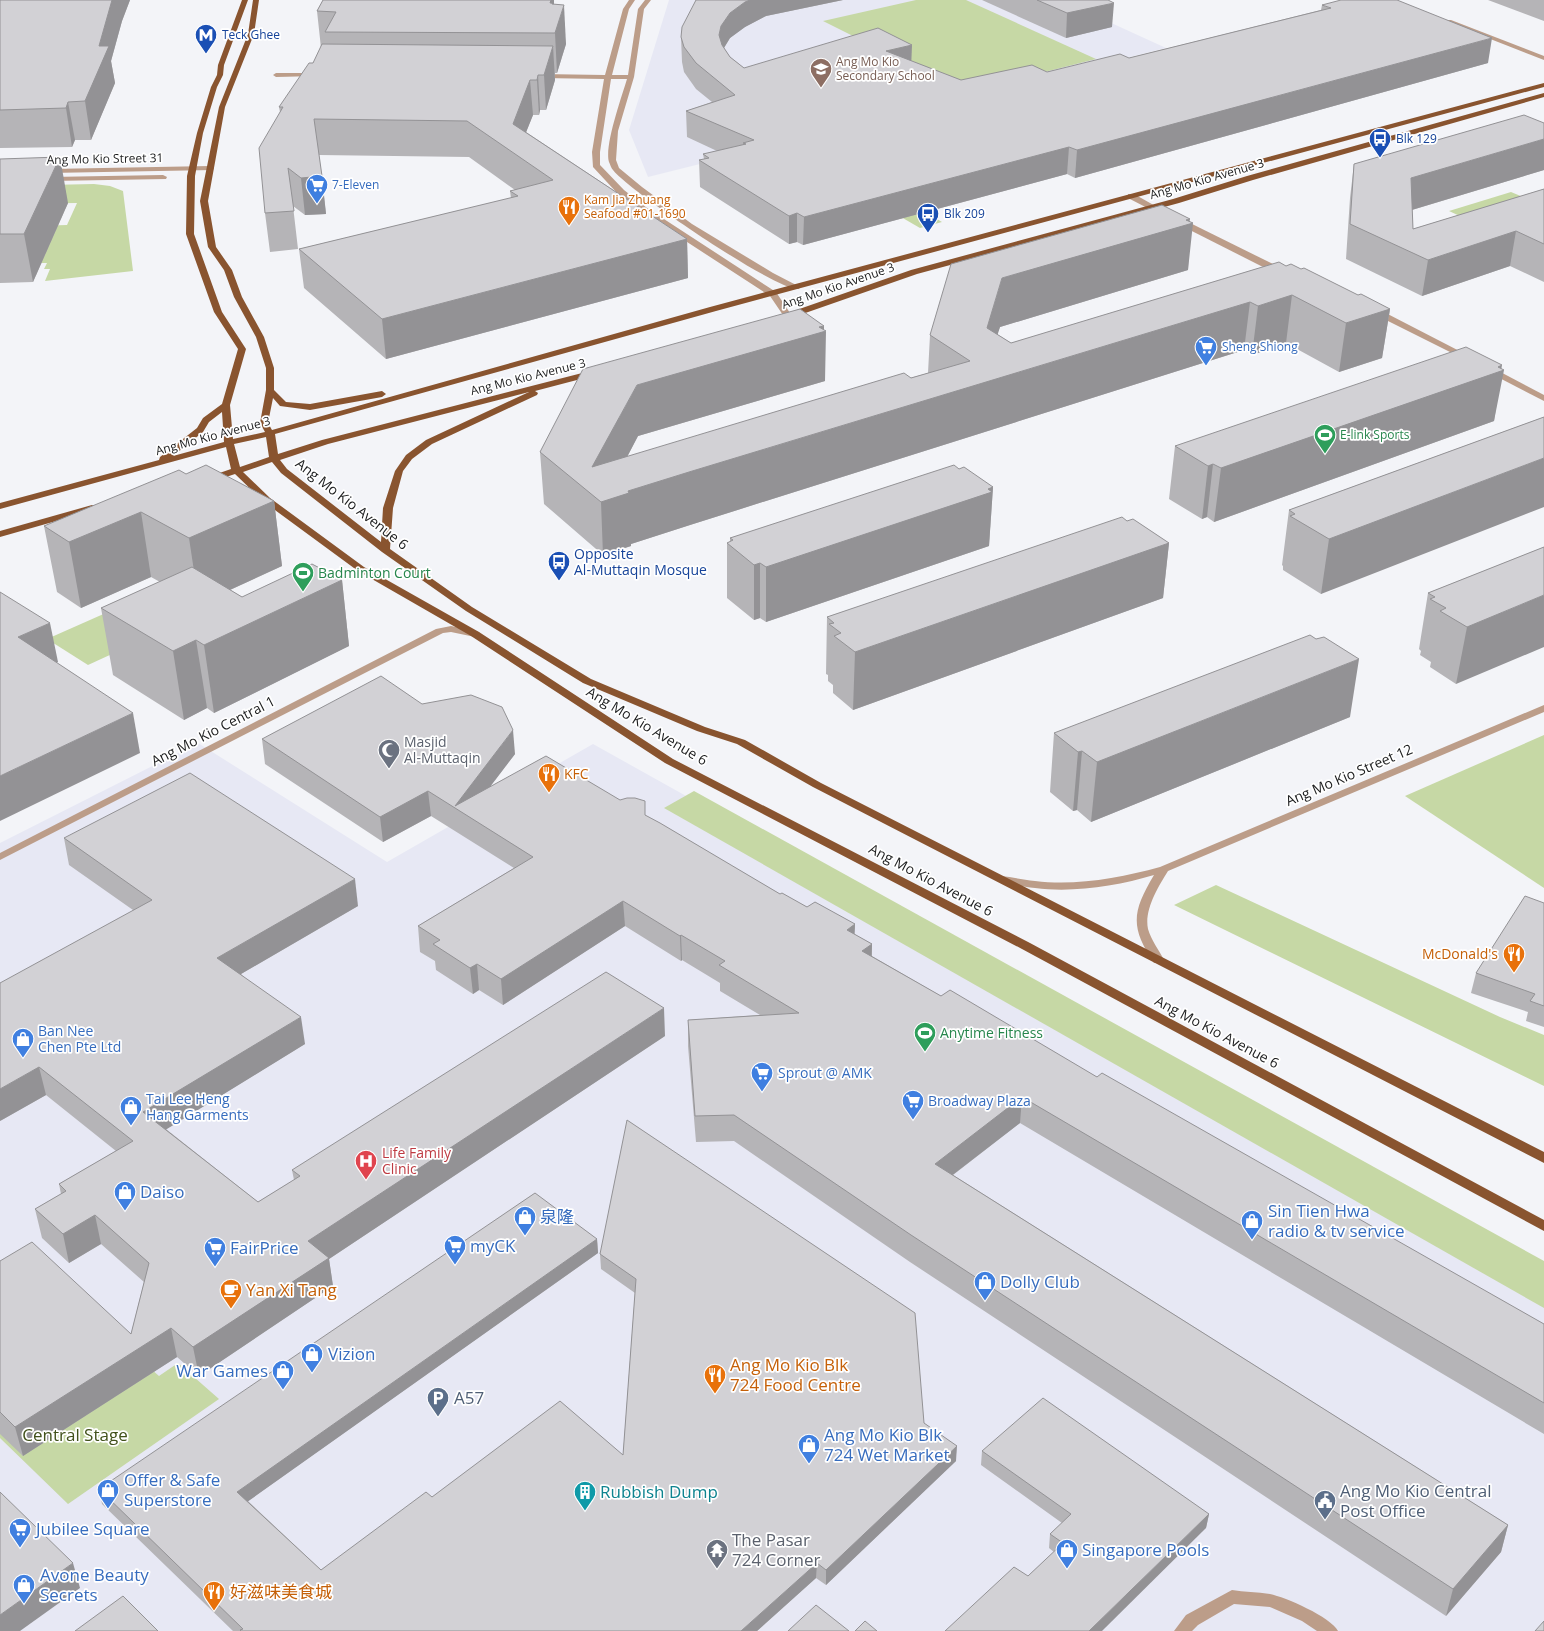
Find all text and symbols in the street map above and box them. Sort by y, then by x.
metro station icon: Teck Ghee [193,22,219,55]
place label: Teck Ghee [222,26,280,43]
place label: Ang Mo Kio Secondary School [836,53,935,84]
school or university icon: Ang Mo Kio Secondary School [808,56,834,89]
bus stop icon: Blk 129 [1367,126,1393,159]
place label: Blk 129 [1396,130,1437,147]
street label: Ang Mo Kio Street 31 [46,149,164,168]
street label: Ang Mo Kio Avenue 3 [1148,154,1266,203]
supermarket icon: 7-Eleven [304,172,330,205]
place label: 7-Eleven [332,176,379,193]
place label: Kam Jia Zhuang Seafood #01-1690 [584,191,686,222]
restaurant icon: Kam Jia Zhuang Seafood #01-1690 [556,194,582,227]
bus stop icon: Blk 209 [915,201,941,234]
place label: Blk 209 [944,205,985,222]
street label: Ang Mo Kio Avenue 3 [779,258,897,313]
supermarket icon: Sheng Shiong [1193,334,1219,367]
place label: Sheng Shiong [1222,338,1298,355]
street label: Ang Mo Kio Avenue 3 [468,354,587,399]
street label: Ang Mo Kio Avenue 3 [154,412,272,459]
sports icon: E-link Sports [1312,422,1338,455]
place label: E-link Sports [1340,426,1410,443]
street label: Ang Mo Kio Avenue 6 [292,454,412,554]
place label: Opposite Al-Muttaqin Mosque [574,544,707,579]
bus stop icon: Opposite Al-Muttaqin Mosque [546,549,572,582]
sports icon: Badminton Court [290,560,316,593]
place label: Badminton Court [318,563,431,582]
street label: Ang Mo Kio Avenue 6 [583,682,711,769]
street label: Ang Mo Kio Central 1 [148,691,278,770]
place label: Masjid Al-Muttaqin [404,732,481,767]
mosque icon: Masjid Al-Muttaqin [376,737,402,770]
street label: Ang Mo Kio Street 12 [1282,739,1415,810]
restaurant icon: KFC [536,761,562,794]
place label: KFC [564,764,589,783]
street label: Ang Mo Kio Avenue 6 [866,839,997,920]
restaurant icon: McDonald's [1501,941,1527,974]
place label: McDonald's [1422,944,1498,963]
street label: Ang Mo Kio Avenue 6 [1152,991,1283,1072]
sports icon: Anytime Fitness [912,1020,938,1053]
place label: Ban Nee Chen Pte Ltd [38,1021,121,1056]
place label: Anytime Fitness [940,1023,1043,1042]
shop icon: Ban Nee Chen Pte Ltd [10,1026,36,1059]
supermarket icon: Sprout @ AMK [749,1060,775,1093]
place label: Sprout @ AMK [778,1063,872,1082]
supermarket icon: Broadway Plaza [900,1088,926,1121]
place label: Tai Lee Heng Hang Garments [146,1089,249,1124]
place label: Broadway Plaza [928,1091,1031,1110]
shop icon: Tai Lee Heng Hang Garments [118,1094,144,1127]
place label: Life Family Clinic [382,1143,452,1178]
hospital icon: Life Family Clinic [353,1148,379,1181]
shop icon: Daiso [112,1179,138,1212]
place label: Daiso [140,1180,184,1203]
place label: Sin Tien Hwa radio & tv service [1268,1199,1405,1242]
shop icon: 泉隆 [512,1204,538,1237]
place label: 泉隆 [540,1205,574,1228]
shop icon: Sin Tien Hwa radio & tv service [1239,1208,1265,1241]
supermarket icon: myCK [442,1233,468,1266]
place label: myCK [470,1234,516,1257]
supermarket icon: FairPrice [202,1235,228,1268]
place label: FairPrice [230,1236,299,1259]
shop icon: Dolly Club [972,1269,998,1302]
place label: Dolly Club [1000,1270,1080,1293]
cafe icon: Yan Xi Tang [218,1277,244,1310]
place label: Yan Xi Tang [246,1278,337,1301]
shop icon: Vizion [299,1341,325,1374]
place label: Vizion [328,1342,375,1365]
place label: Ang Mo Kio Blk 724 Food Centre [730,1353,861,1396]
shop icon: War Games [270,1358,296,1391]
place label: War Games [176,1359,268,1382]
restaurant icon: Ang Mo Kio Blk 724 Food Centre [702,1362,728,1395]
parking icon: A57 [425,1385,451,1418]
place label: A57 [454,1386,484,1409]
park label: Central Stage [22,1423,128,1446]
place label: Ang Mo Kio Blk 724 Wet Market [824,1423,950,1466]
shop icon: Ang Mo Kio Blk 724 Wet Market [796,1432,822,1465]
place label: Offer & Safe Superstore [124,1468,220,1511]
shop icon: Offer & Safe Superstore [95,1477,121,1510]
building icon: Rubbish Dump [572,1479,598,1512]
place label: Ang Mo Kio Central Post Office [1340,1479,1492,1522]
place label: Rubbish Dump [600,1480,718,1503]
public building icon: Ang Mo Kio Central Post Office [1312,1488,1338,1521]
supermarket icon: Jubilee Square [7,1516,33,1549]
place label: Jubilee Square [34,1517,150,1540]
place label: The Pasar 724 Corner [732,1528,820,1571]
temple icon: The Pasar 724 Corner [704,1537,730,1570]
shop icon: Singapore Pools [1054,1537,1080,1570]
place label: Singapore Pools [1082,1538,1209,1561]
place label: Avone Beauty Secrets [40,1563,149,1606]
shop icon: Avone Beauty Secrets [11,1572,37,1605]
restaurant icon: 好滋味美食城 [201,1579,227,1612]
place label: 好滋味美食城 [230,1580,332,1603]

